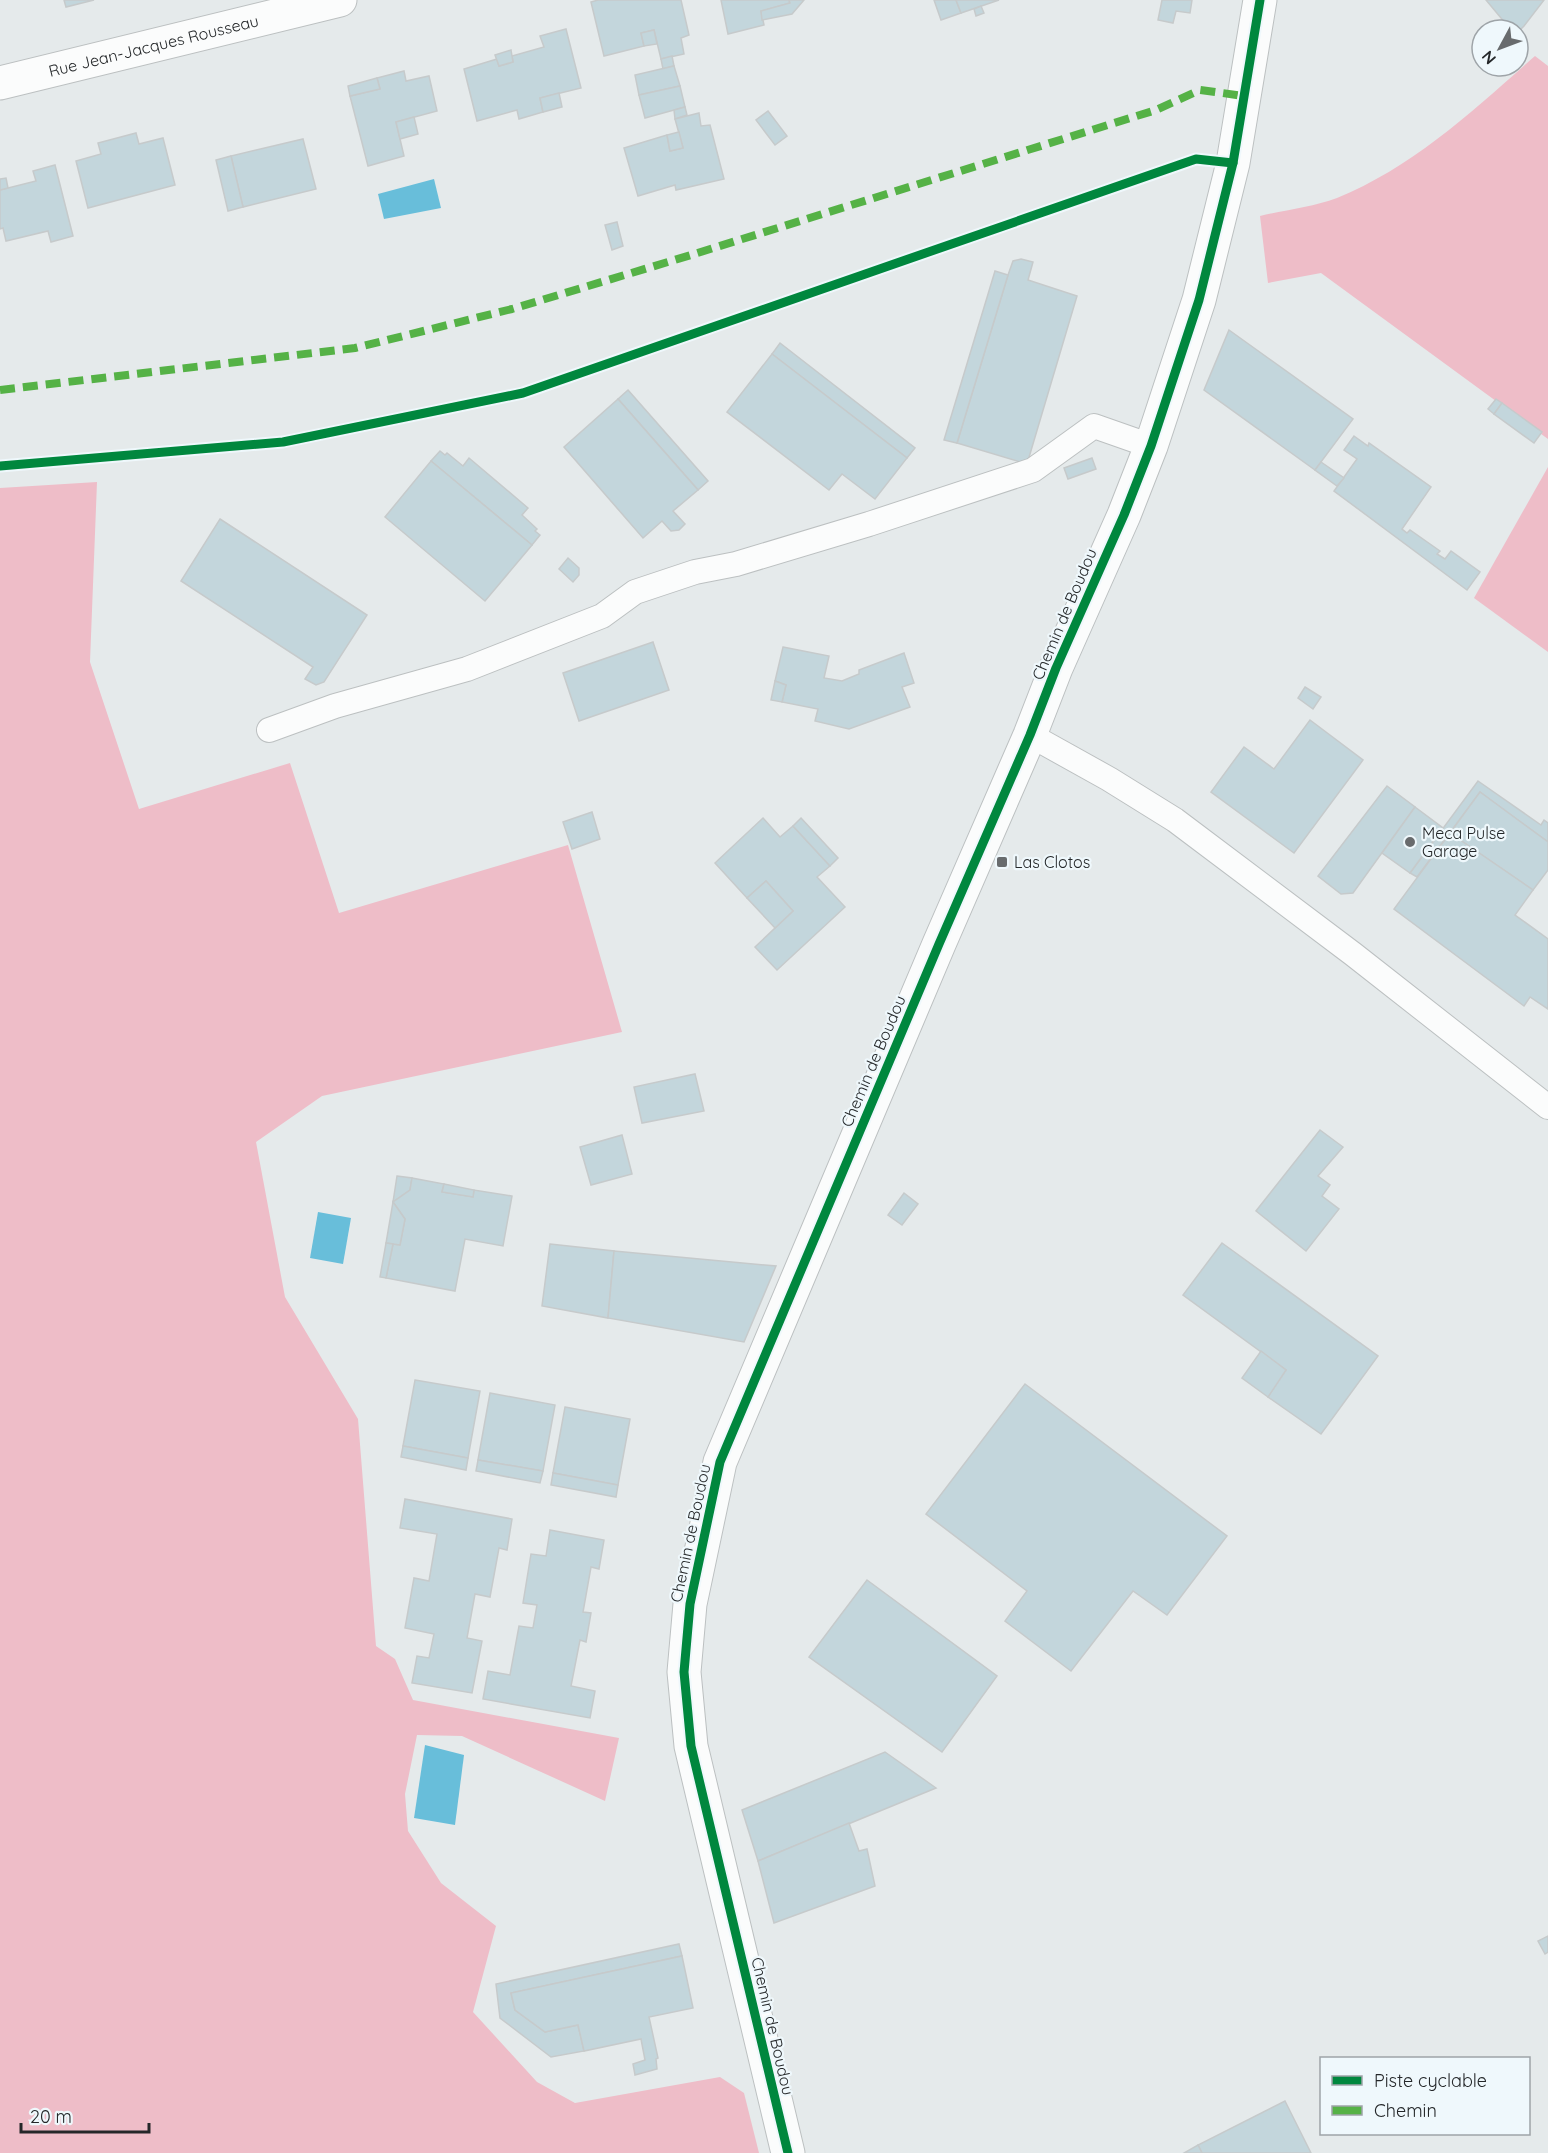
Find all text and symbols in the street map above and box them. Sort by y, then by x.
street label: Rue Jean-Jacques Rousseau [46,10,261,81]
north arrow [1470,18,1530,78]
text: N [1477,47,1500,69]
street label: Chemin de Boudou [1027,545,1101,683]
place label: Meca Pulse Garage [1422,823,1505,861]
marker: Meca Pulse Garage [1403,835,1417,849]
place label: Las Clotos [1014,852,1090,872]
marker: Las Clotos [995,855,1009,869]
street label: Chemin de Boudou [836,992,910,1130]
street label: Chemin de Boudou [666,1462,714,1604]
street label: Chemin de Boudou [747,1955,799,2097]
legend [1320,2057,1530,2135]
text: Piste cyclable [1374,2069,1487,2092]
scale bar [21,2096,148,2134]
text: Chemin [1374,2099,1437,2122]
text: 20 m [30,2105,72,2128]

